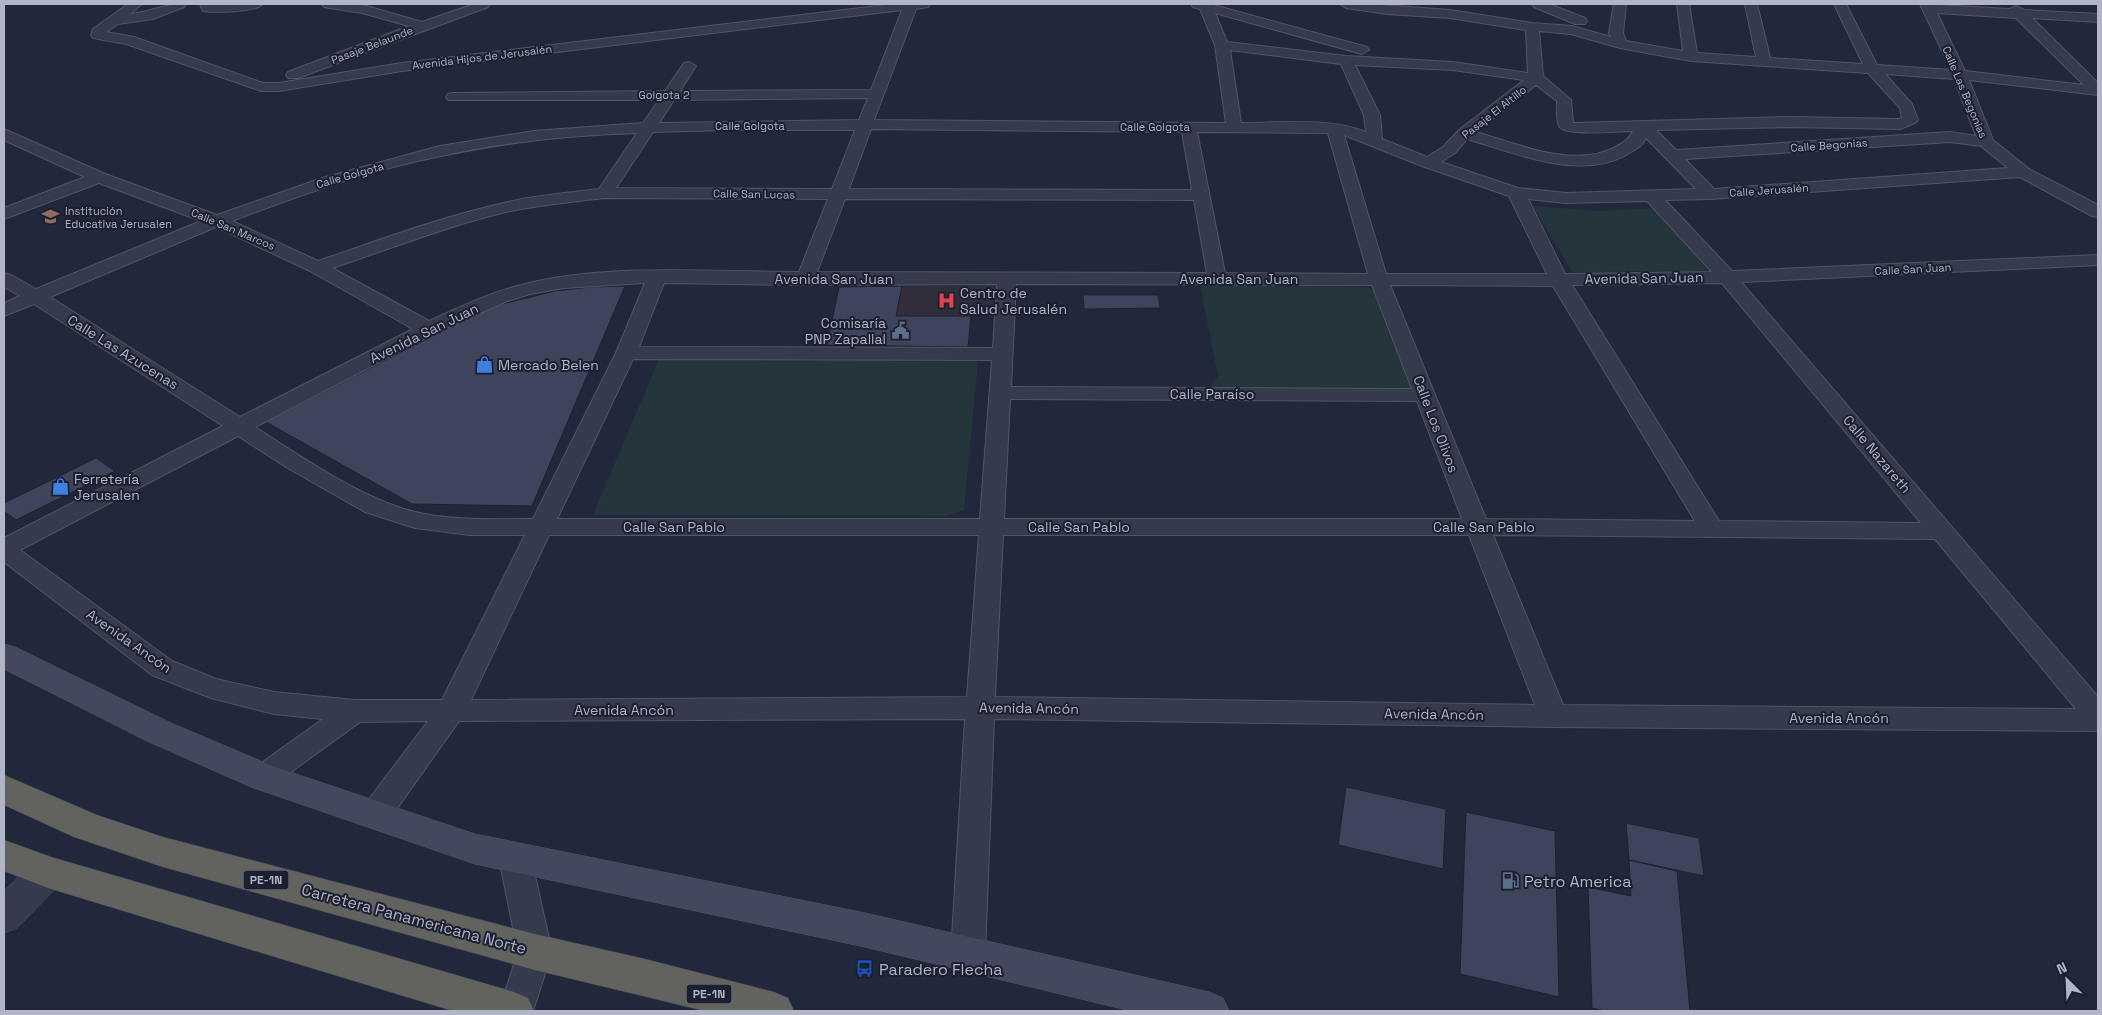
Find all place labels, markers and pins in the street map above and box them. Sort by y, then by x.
place label: Institución Educativa Jerusalen [65,204,172,231]
school or university icon: Institución Educativa Jerusalen [41,207,61,227]
place label: Centro de Salud Jerusalén [960,284,1067,318]
hospital icon: Centro de Salud Jerusalén [936,291,956,311]
place label: Comisaría PNP Zapallal [805,314,886,348]
public building icon: Comisaría PNP Zapallal [890,321,910,341]
shop icon: Mercado Belen [474,355,494,375]
place label: Mercado Belen [498,356,599,374]
place label: Ferretería Jerusalen [74,470,140,504]
shop icon: Ferretería Jerusalen [50,477,70,497]
fuel station icon: Petro America [1500,871,1520,891]
place label: Petro America [1524,871,1631,892]
bus stop icon: Paradero Flecha [855,959,875,979]
place label: Paradero Flecha [879,959,1003,980]

